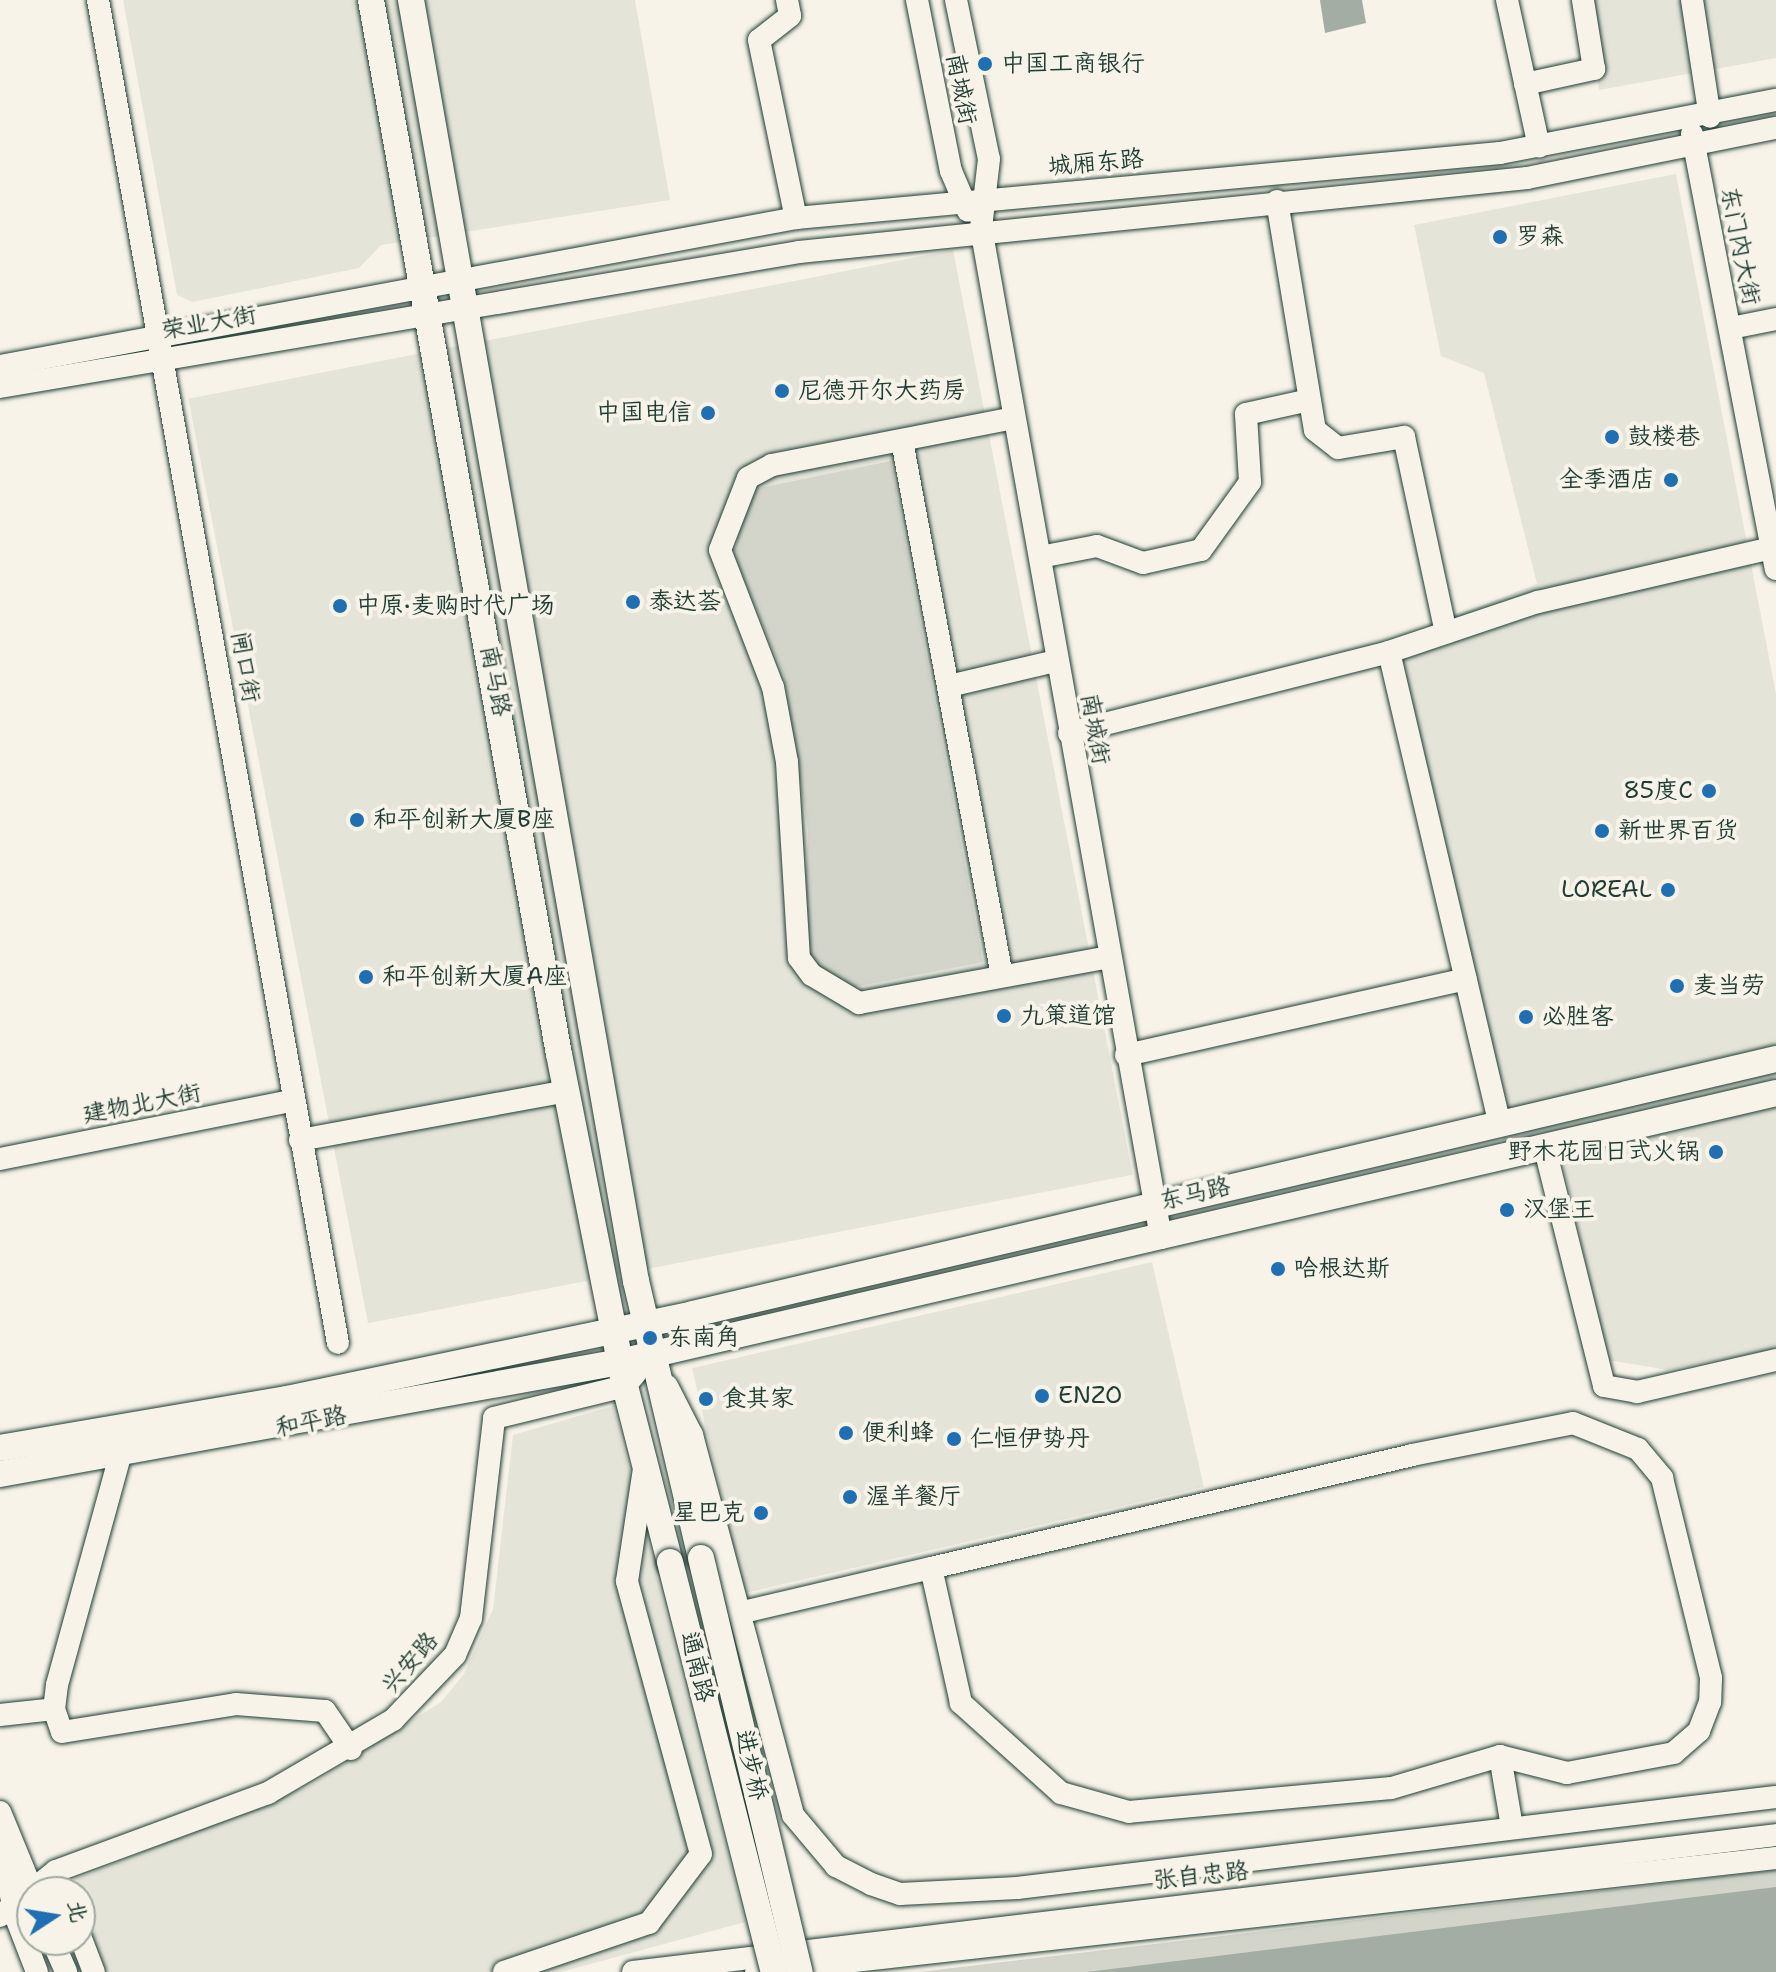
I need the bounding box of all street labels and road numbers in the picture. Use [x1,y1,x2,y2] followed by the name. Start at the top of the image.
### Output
[940,51,982,127] street label: 南城街
[1047,144,1145,182] street label: 城厢东路
[1714,184,1766,308] street label: 东门内大街
[159,300,259,346] street label: 荣业大街
[225,629,265,705] street label: 闸口街
[474,643,516,719] street label: 南马路
[1075,691,1115,767] street label: 南城街
[80,1078,204,1130] street label: 建物北大街
[1157,1172,1233,1216] street label: 东马路
[273,1401,349,1443] street label: 和平路
[376,1626,444,1700] street label: 兴安路
[674,1629,720,1705] street label: 通南路
[729,1727,773,1803] street label: 进步桥
[1152,1857,1250,1895] street label: 张自忠路

